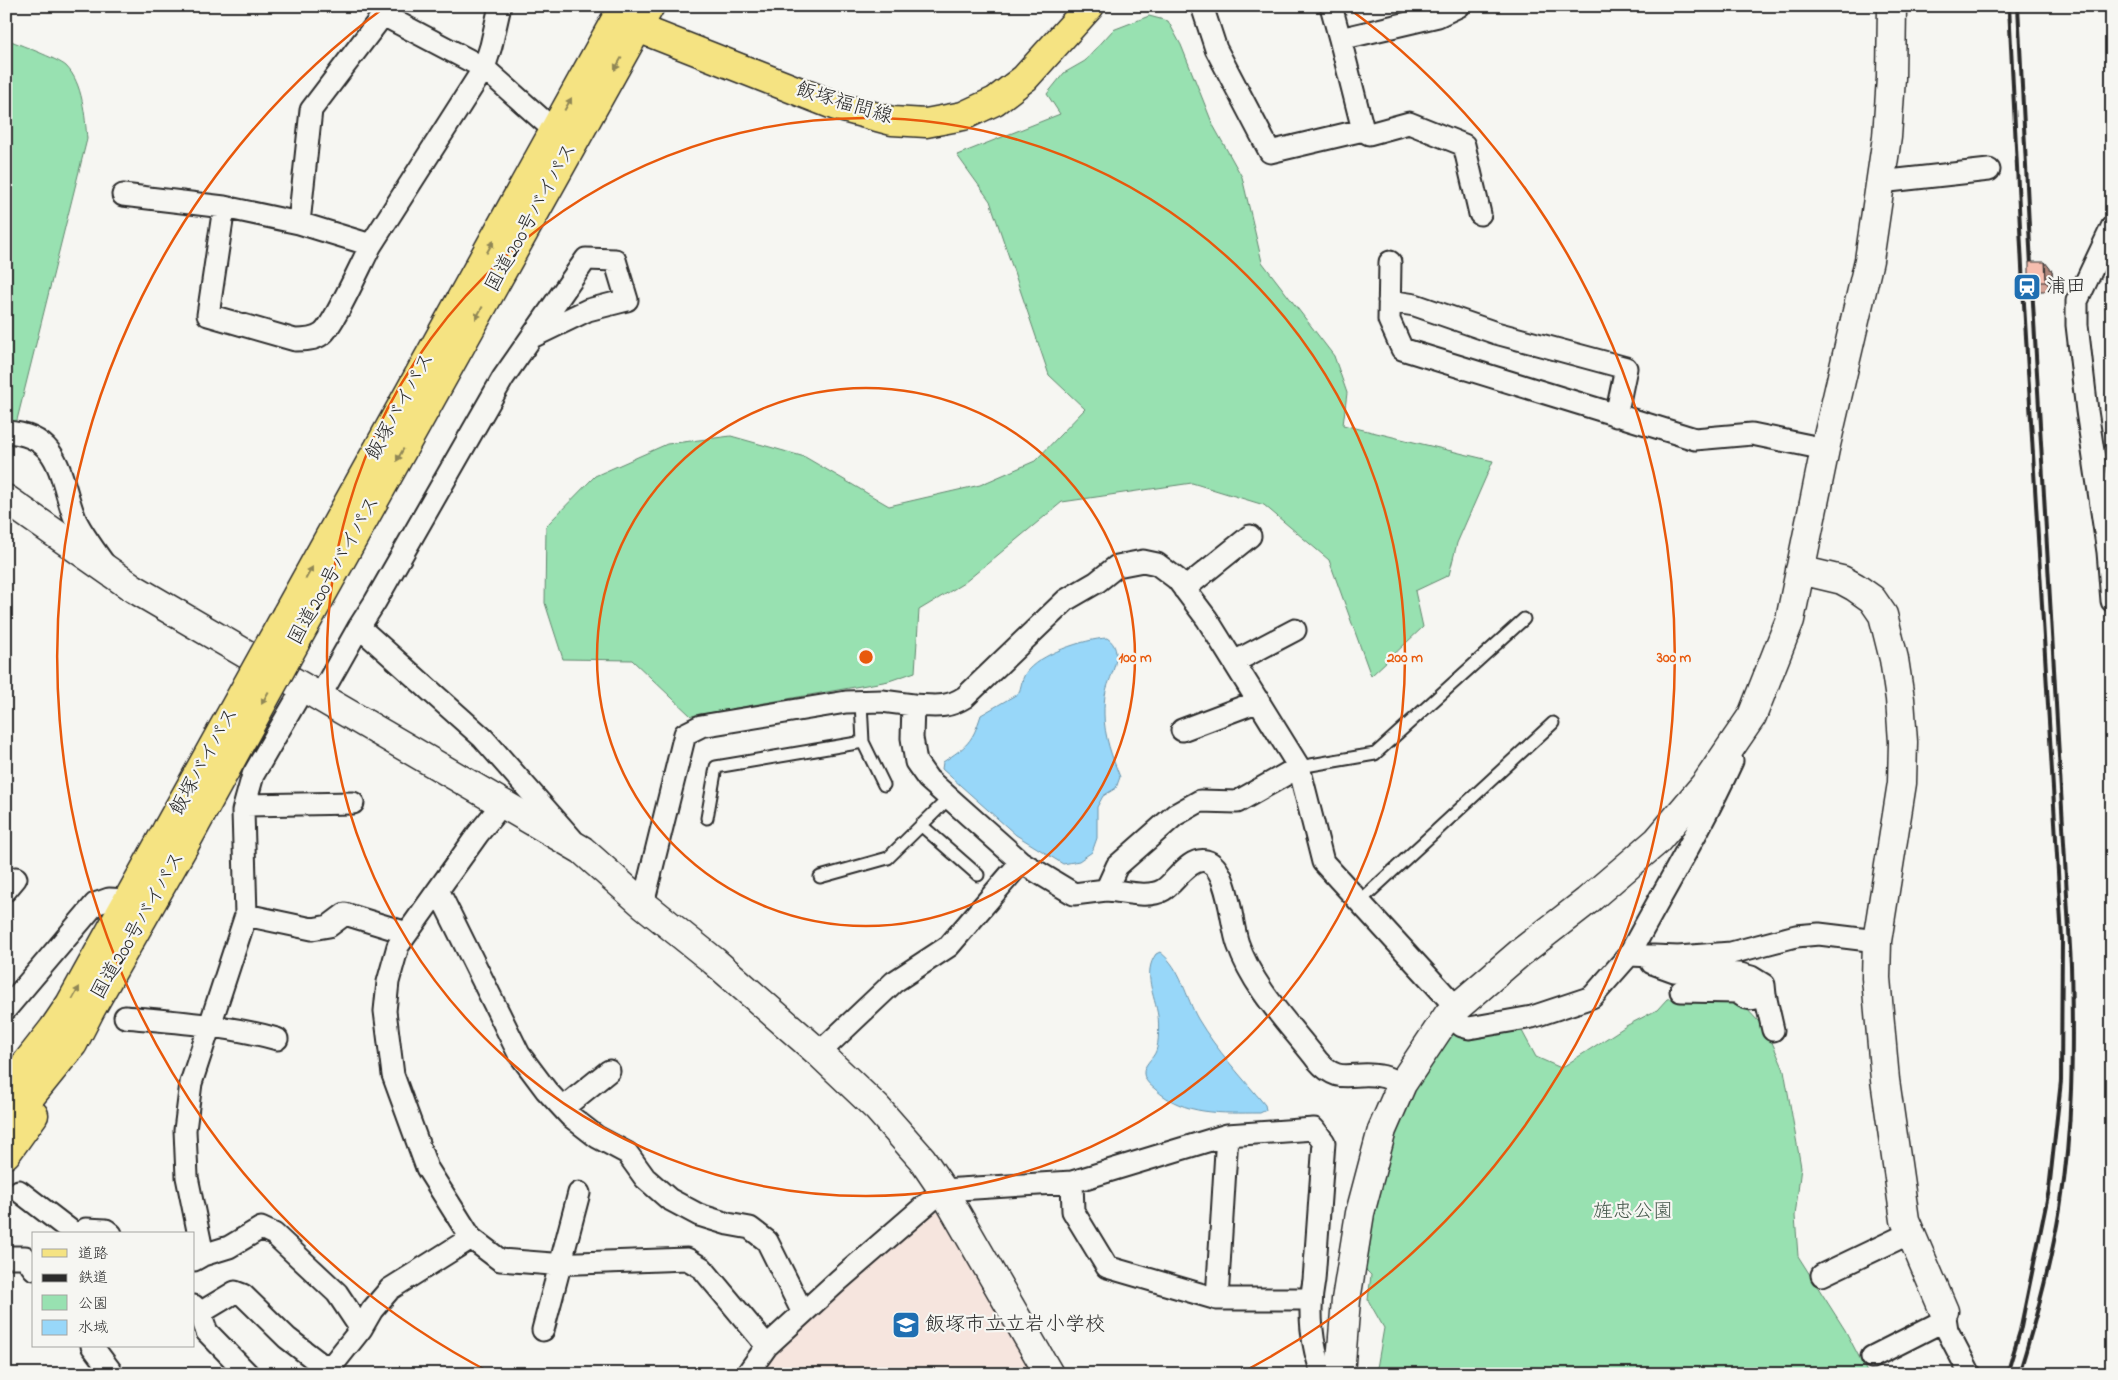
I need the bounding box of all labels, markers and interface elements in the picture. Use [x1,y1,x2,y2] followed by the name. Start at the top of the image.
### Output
[613,57,622,71] one-way arrow
[792,76,896,132] street label: 飯塚福間線
[564,98,573,111] one-way arrow
[479,138,585,298] street label: 国道200号バイパス
[485,240,494,253] one-way arrow
[2012,272,2042,302] station icon: 浦田
[2046,273,2086,302] place label: 浦田
[475,306,483,320] one-way arrow
[359,348,443,466] street label: 飯塚バイパス
[396,448,404,462] one-way arrow
[282,491,388,651] street label: 国道200号バイパス
[305,566,314,579] one-way arrow
[1118,647,1152,669] text: 100 m
[1386,647,1423,669] text: 200 m
[1656,647,1692,669] text: 300 m
[857,648,875,666] centre of rings
[261,691,269,705] one-way arrow
[163,703,247,821] street label: 飯塚バイパス
[85,847,193,1005] street label: 国道200号バイパス
[72,986,80,1000] one-way arrow
[1593,1198,1673,1227] park label: 旌忠公園
[32,1232,195,1348] legend
[78,1243,108,1265] text: 道路
[78,1267,108,1289] text: 鉄道
[78,1293,108,1315] text: 公園
[891,1310,921,1340] school or university icon: 飯塚市立立岩小学校
[925,1311,1105,1340] place label: 飯塚市立立岩小学校
[78,1317,108,1339] text: 水域

